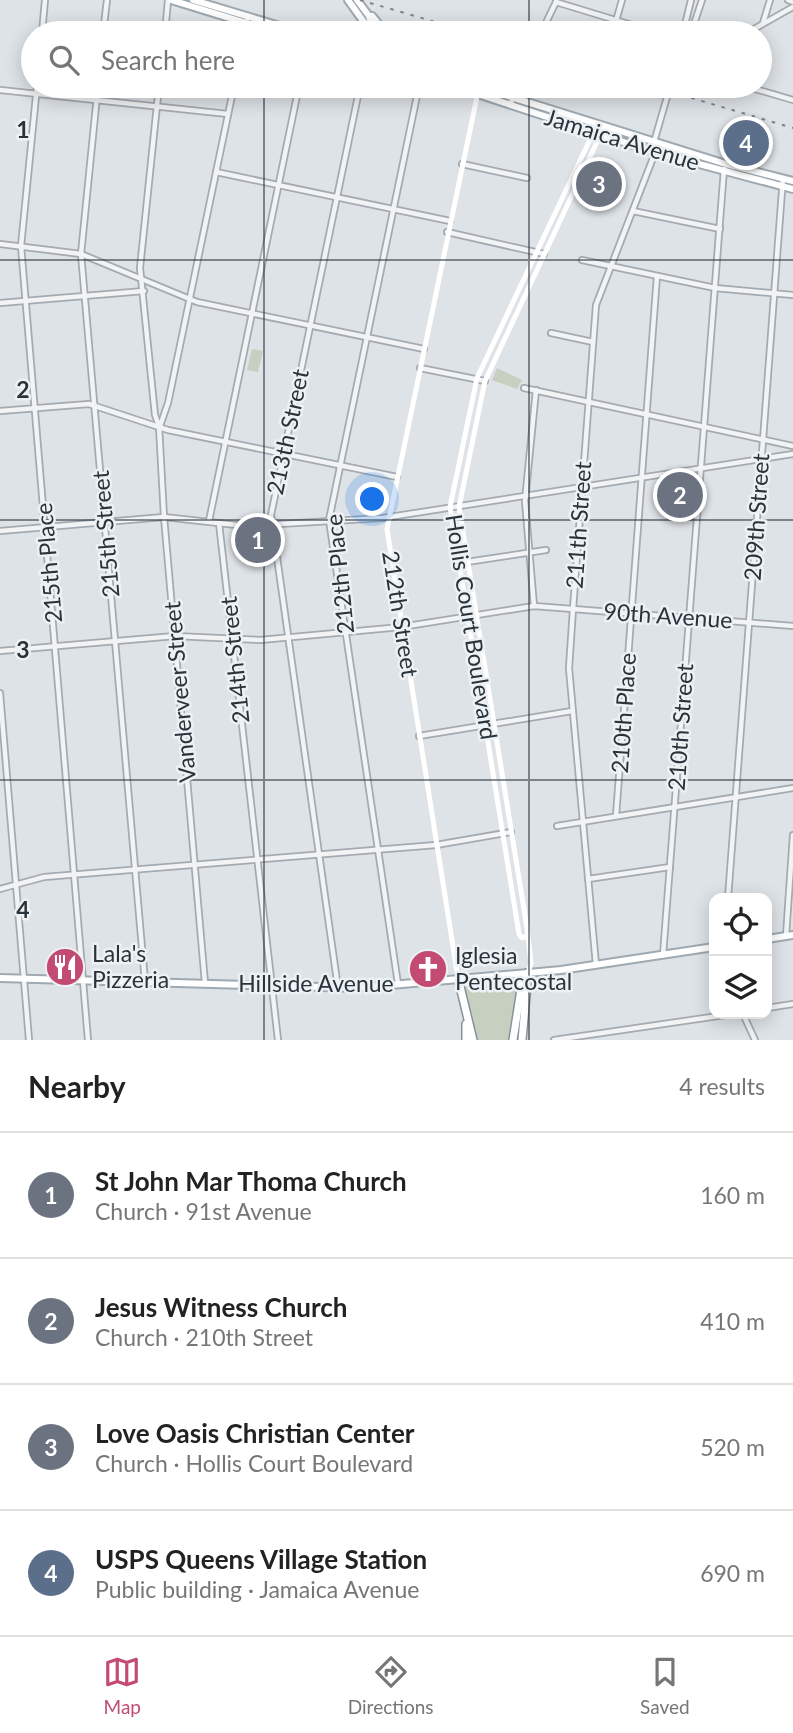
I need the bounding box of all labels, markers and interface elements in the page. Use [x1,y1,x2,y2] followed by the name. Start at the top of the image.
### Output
[21,21,772,98] search box
[45,41,83,79] icon: search
[101,44,235,76] text: Search here
[542,102,703,176] street label: Jamaica Avenue
[16,115,30,143] text: 1
[723,117,769,169] pin: 4
[576,158,622,210] pin: 3
[260,366,314,497] street label: 213th Street
[16,375,30,403] text: 2
[738,452,774,582] street label: 209th Street
[560,460,596,590] street label: 211th Street
[85,469,125,599] street label: 215th Street
[657,469,703,521] pin: 2
[355,482,389,516] your location
[29,502,67,624] street label: 215th Place
[440,512,504,741] street label: Hollis Court Boulevard
[319,513,359,635] street label: 212th Place
[235,514,281,566] pin: 1
[377,549,425,680] street label: 212th Street
[213,594,255,725] street label: 214th Street
[603,597,733,633] street label: 90th Avenue
[157,600,201,784] street label: Vanderveer Street
[16,635,30,663] text: 3
[605,652,641,774] street label: 210th Place
[662,662,698,792] street label: 210th Street
[709,893,772,1019] map controls
[709,893,772,956] button: locate
[16,895,30,923] text: 4
[92,939,169,993] place label: Lala's Pizzeria
[455,941,572,995] place label: Iglesia Pentecostal
[44,946,86,988] restaurant icon: Lala's Pizzeria
[407,948,449,990] church icon: Iglesia Pentecostal
[709,956,772,1019] button: layers
[238,969,394,997] street label: Hillside Avenue
[28,1068,126,1104] text: Nearby
[679,1072,765,1100] text: 4 results
[95,1165,407,1197] text: St John Mar Thoma Church
[44,1181,58,1209] text: 1
[700,1181,765,1209] text: 160 m
[95,1197,312,1225] text: Church · 91st Avenue
[95,1291,348,1323] text: Jesus Witness Church
[44,1307,58,1335] text: 2
[700,1307,765,1335] text: 410 m
[95,1323,313,1351] text: Church · 210th Street
[95,1417,414,1449] text: Love Oasis Christian Center
[44,1433,58,1461] text: 3
[700,1433,765,1461] text: 520 m
[95,1449,413,1477] text: Church · Hollis Court Boulevard
[95,1543,427,1575] text: USPS Queens Village Station
[44,1559,58,1587] text: 4
[700,1559,765,1587] text: 690 m
[95,1575,419,1603] text: Public building · Jamaica Avenue
[103,1653,141,1718] tab: Map
[348,1653,434,1718] tab: Directions
[640,1653,690,1718] tab: Saved

